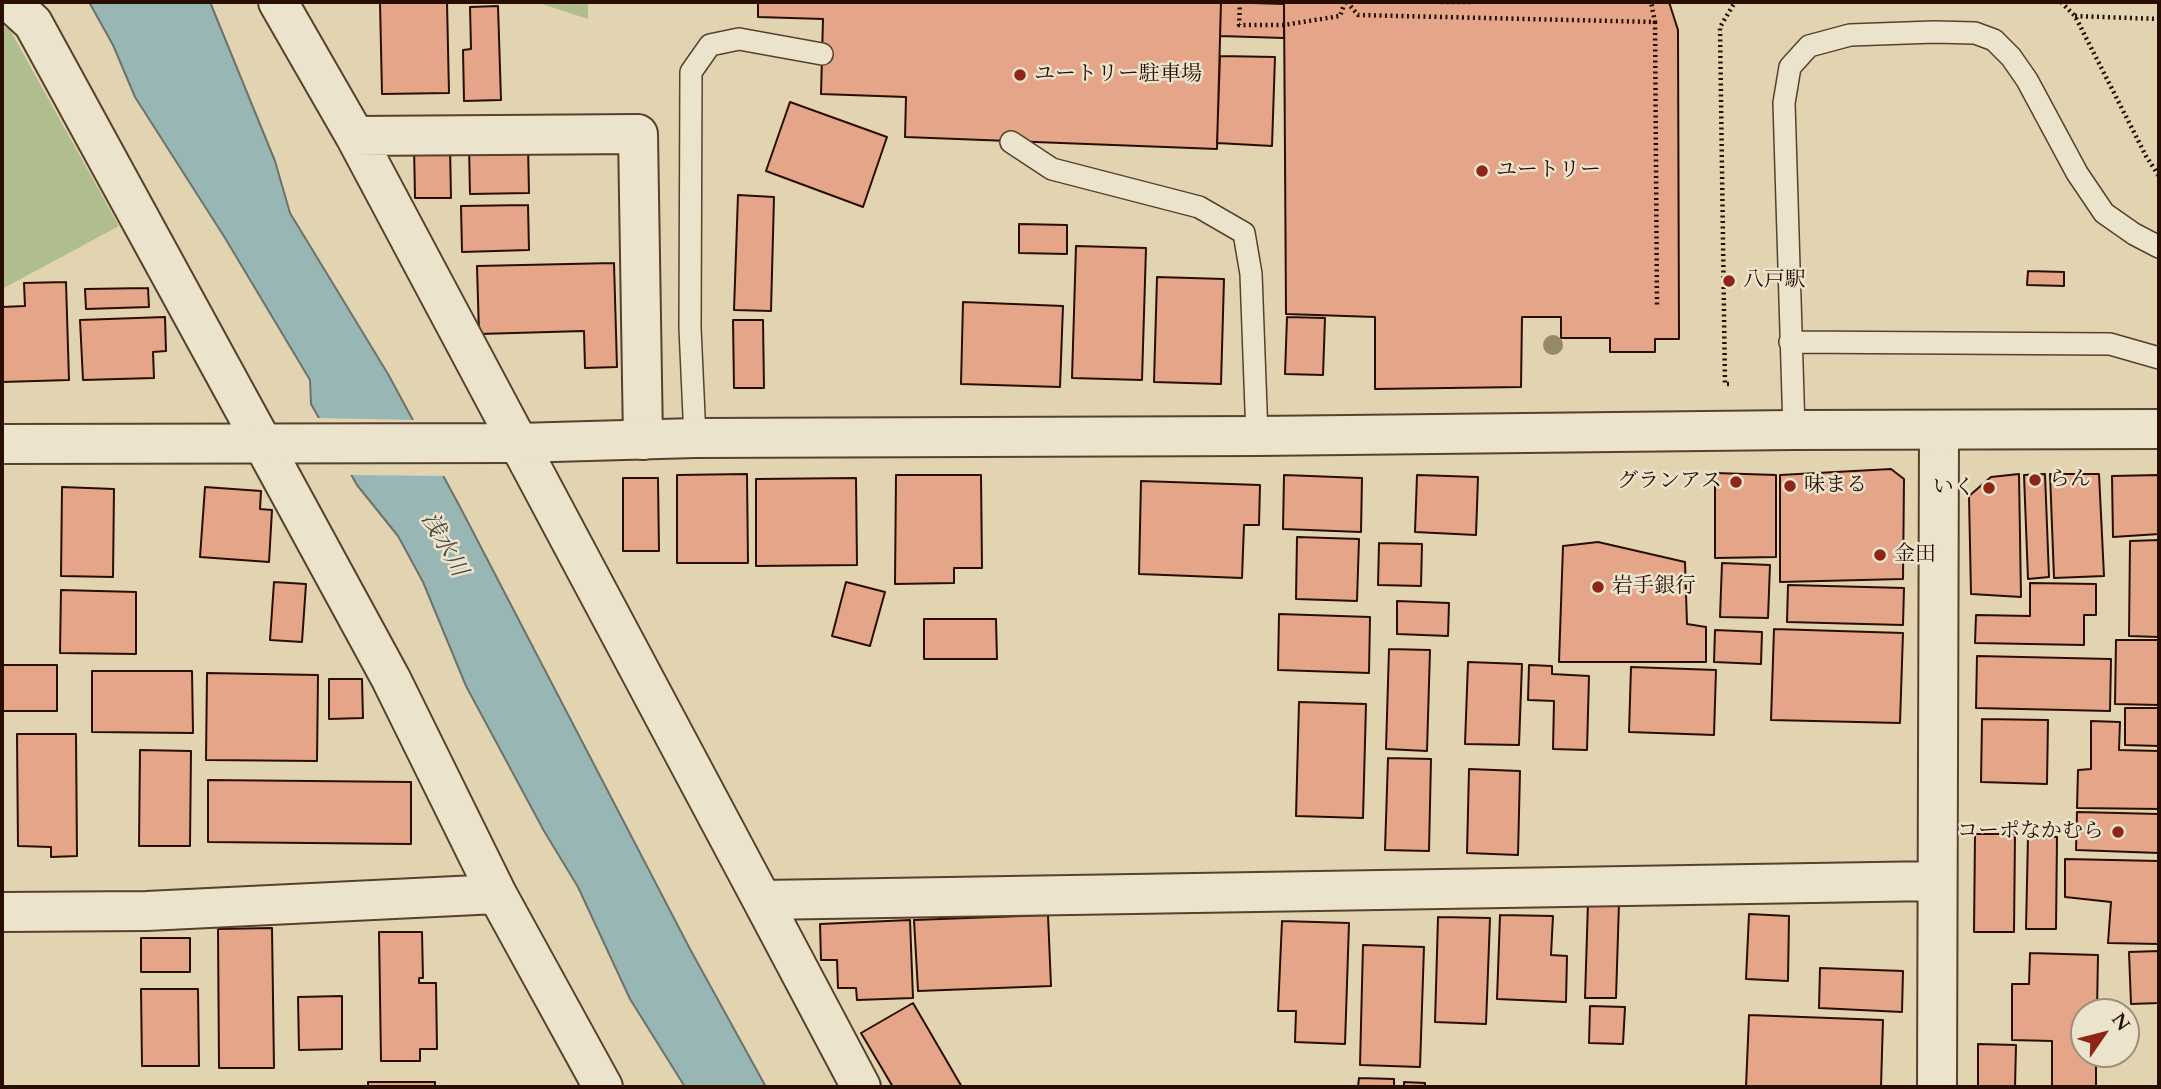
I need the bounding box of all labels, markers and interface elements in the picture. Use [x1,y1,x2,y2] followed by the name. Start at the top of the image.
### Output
[1034,62,1202,88] place label: ユートリー駐車場
[1012,67,1028,83] marker: ユートリー駐車場
[1496,158,1601,184] place label: ユートリー
[1474,163,1490,179] marker: ユートリー
[1743,268,1806,294] place label: 八戸駅
[1721,273,1737,289] marker: 八戸駅
[2049,467,2091,493] place label: らん
[1617,469,1722,495] place label: グランアス
[2027,472,2043,488] marker: らん
[1804,473,1867,499] place label: 味まる
[1728,474,1744,490] marker: グランアス
[1933,475,1975,501] place label: いく
[1782,478,1798,494] marker: 味まる
[1981,480,1997,496] marker: いく
[414,508,472,582] water label: 浅水川
[1894,542,1936,568] place label: 金田
[1872,547,1888,563] marker: 金田
[1612,574,1696,600] place label: 岩手銀行
[1590,579,1606,595] marker: 岩手銀行
[1957,819,2104,845] place label: コーポなかむら
[2110,824,2126,840] marker: コーポなかむら
[2070,998,2140,1068] north arrow
[2105,1008,2136,1036] text: N

